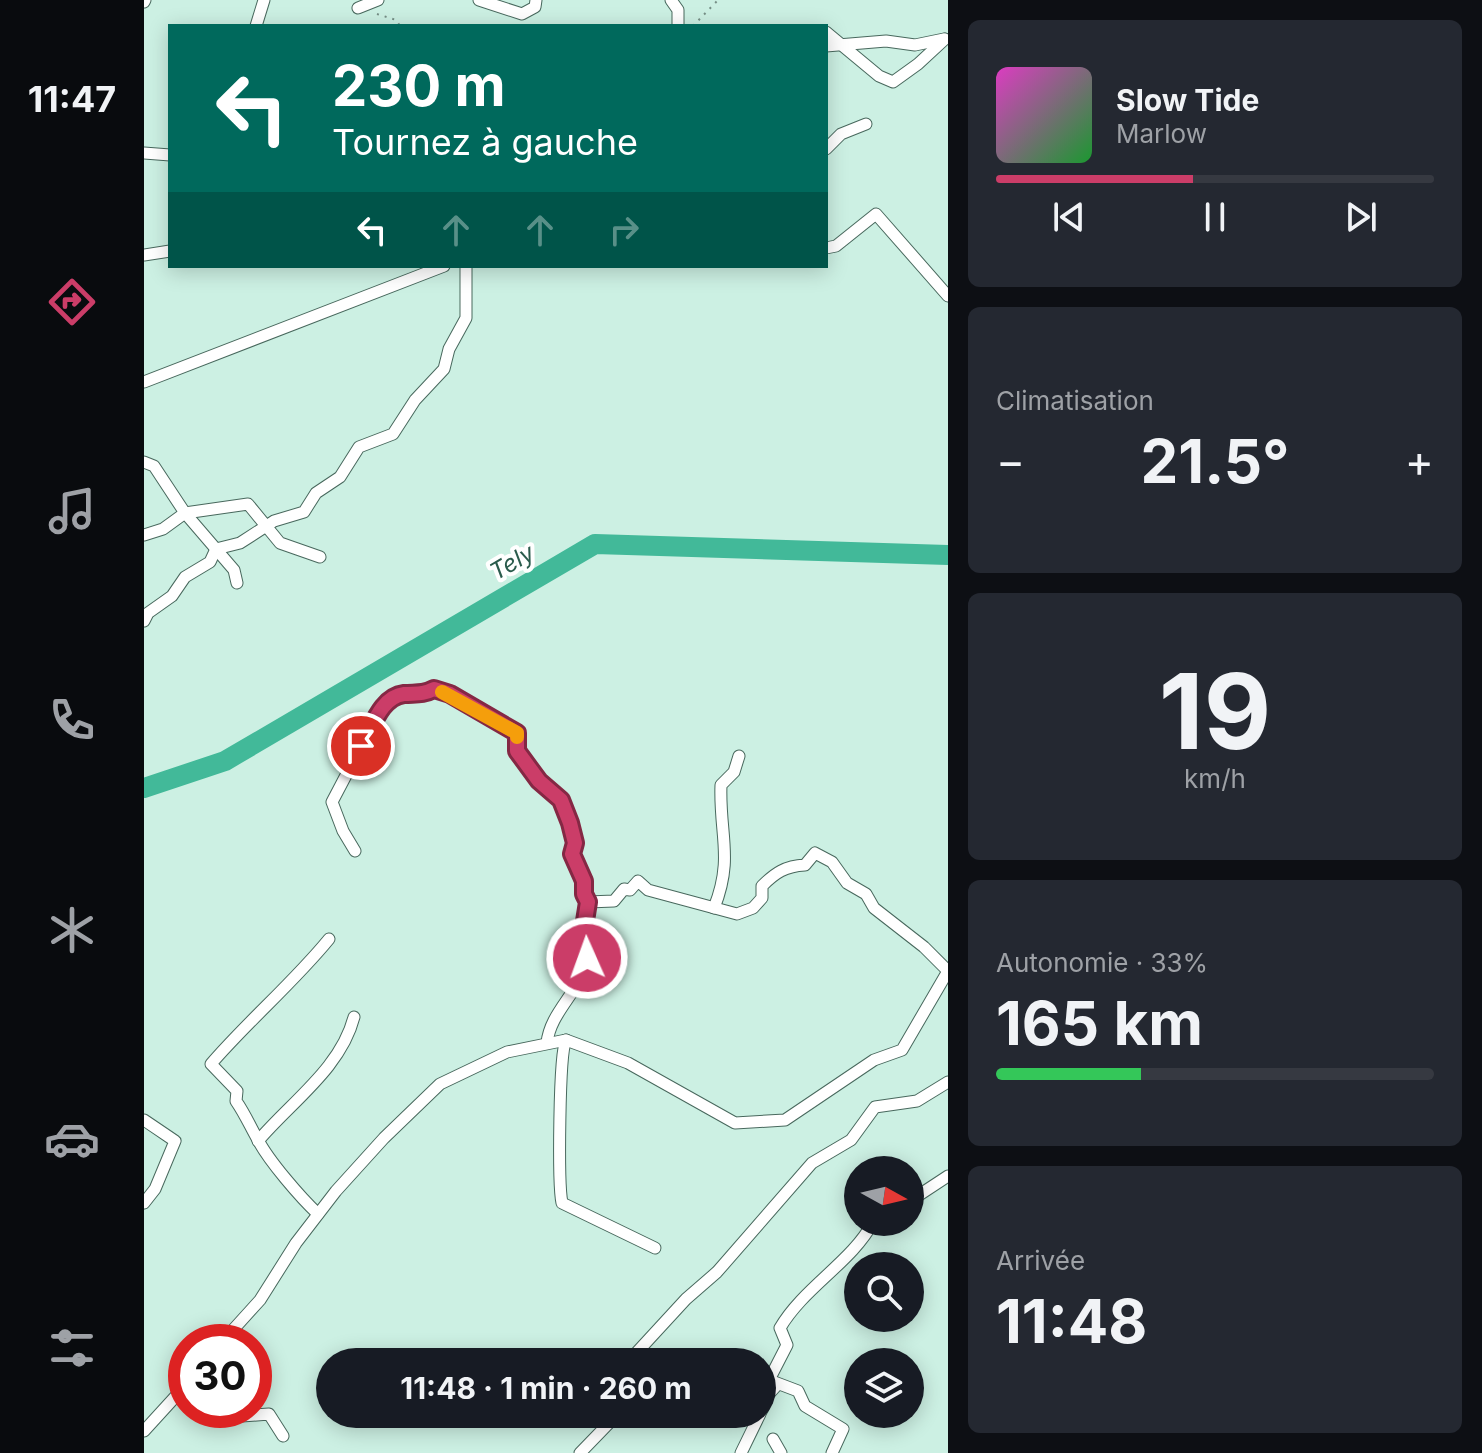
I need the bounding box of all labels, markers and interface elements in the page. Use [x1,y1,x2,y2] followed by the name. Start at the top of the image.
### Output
[332,52,506,120] text: 230 m
[200,56,304,160] icon: left
[28,77,116,121] text: 11:47
[1116,82,1259,118] text: Slow Tide
[1116,118,1207,149] text: Marlow
[332,120,638,164] text: Tournez à gauche
[1047,195,1091,239] icon: previous
[1193,195,1237,239] icon: pause
[1339,195,1383,239] icon: next
[350,208,394,252] icon: left
[434,208,478,252] icon: ahead
[518,208,562,252] icon: ahead
[602,208,646,252] icon: right
[44,274,100,330] icon: directions
[996,385,1154,416] text: Climatisation
[1141,425,1289,497] text: 21.5°
[996,434,1025,488] text: −
[1405,434,1434,488] text: +
[44,483,100,539] icon: music
[484,537,540,586] water label: Tely
[1159,648,1271,774] text: 19
[44,692,100,748] icon: phone
[327,712,395,780] pin
[339,724,383,768] icon: arrive
[1184,763,1246,794] text: km/h
[44,902,100,958] icon: climate
[545,916,629,1000] position arrow
[996,947,1208,978] text: Autonomie · 33%
[996,987,1203,1059] text: 165 km
[44,1111,100,1167] icon: car
[844,1156,924,1236] north arrow
[844,1156,924,1428] map controls
[996,1245,1085,1276] text: Arrivée
[844,1252,924,1332] button: search
[996,1285,1147,1357] text: 11:48
[44,1320,100,1376] icon: filters
[168,1324,272,1428] speed limit sign: 30
[844,1348,924,1428] button: layers
[400,1370,692,1406] text: 11:48 · 1 min · 260 m

